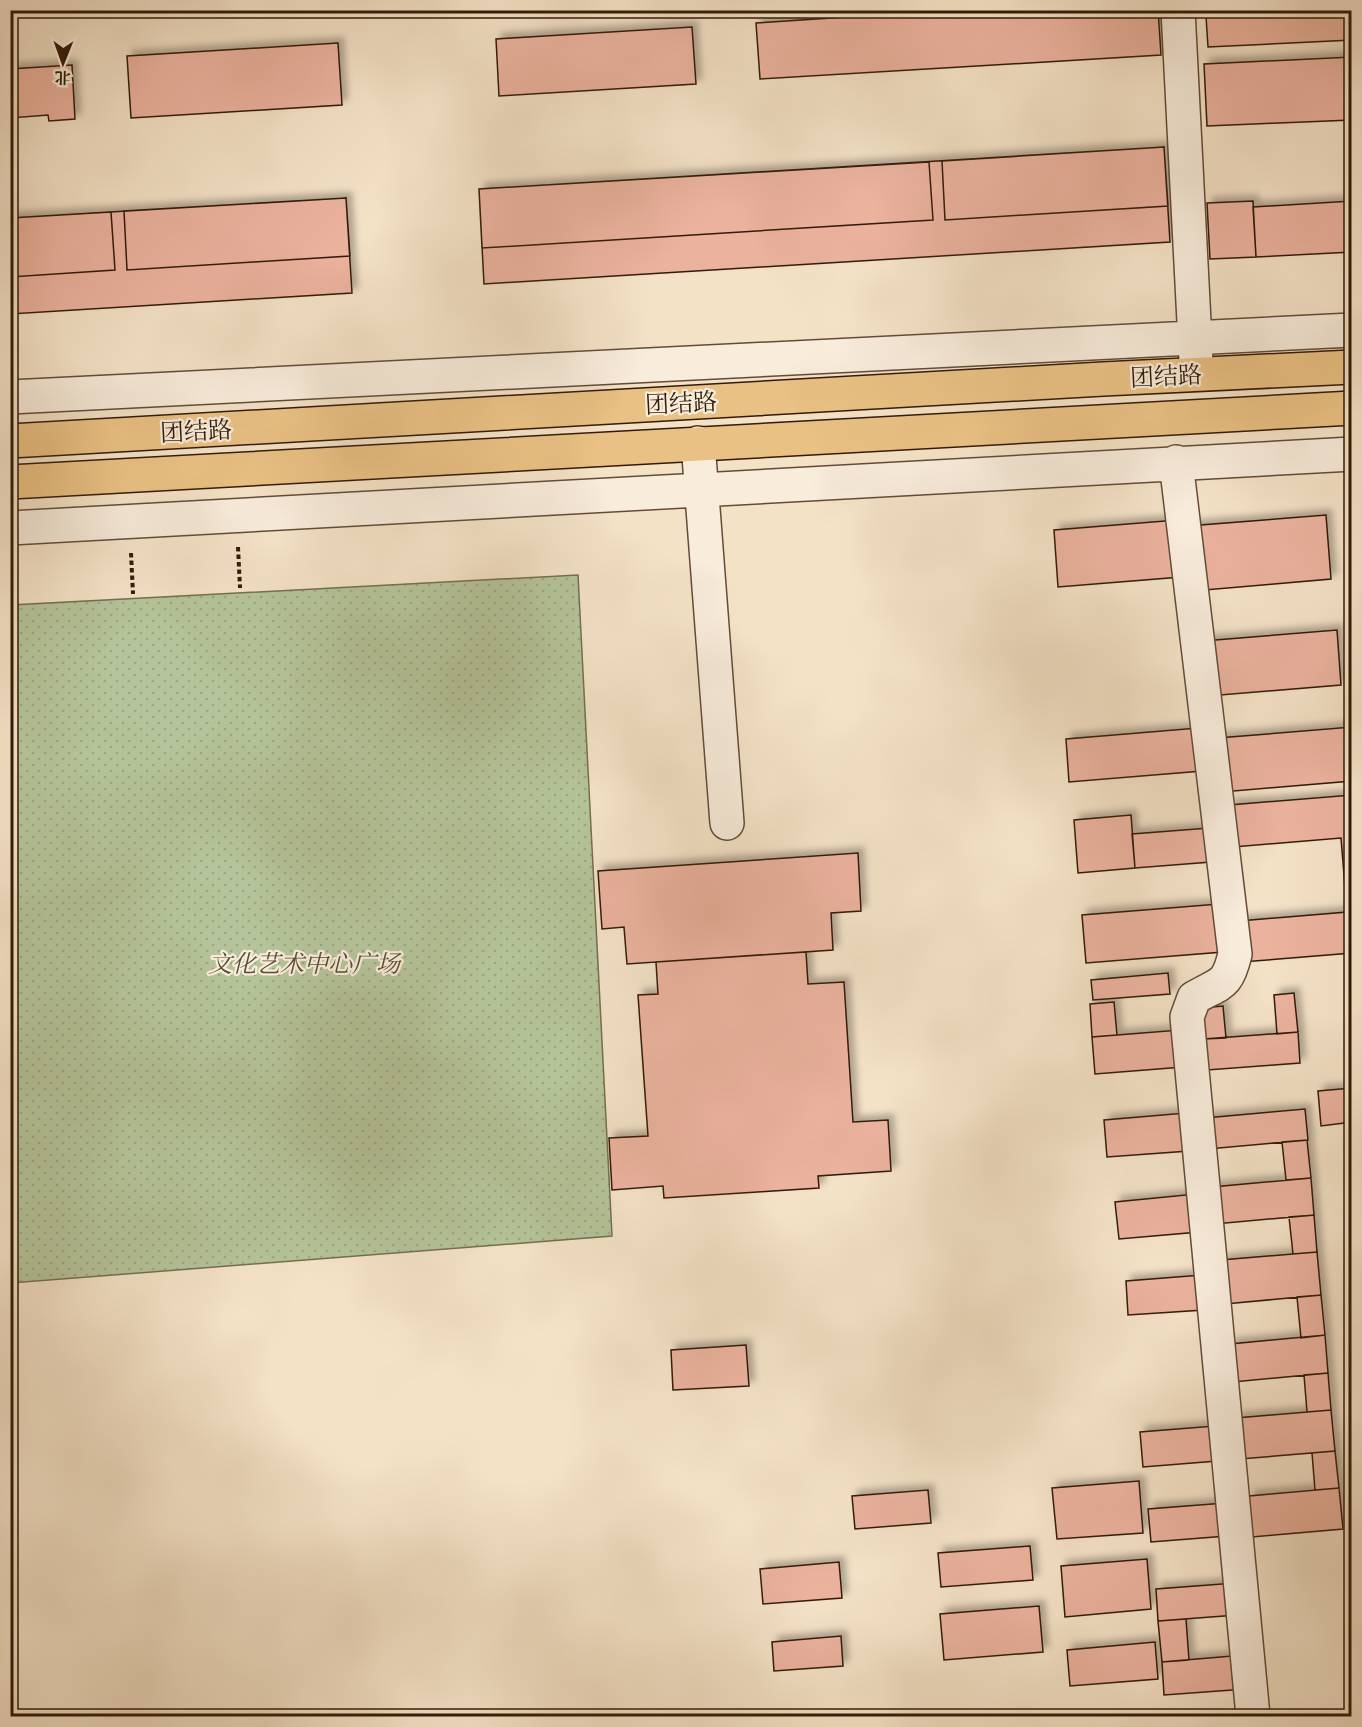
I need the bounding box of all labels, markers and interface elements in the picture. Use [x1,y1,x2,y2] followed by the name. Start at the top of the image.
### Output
[33,33,93,93] north arrow
[55,66,71,90] text: 北
[1129,357,1203,395] street label: 团结路
[644,384,718,422] street label: 团结路
[159,412,233,450] street label: 团结路
[208,946,402,981] park label: 文化艺术中心广场

